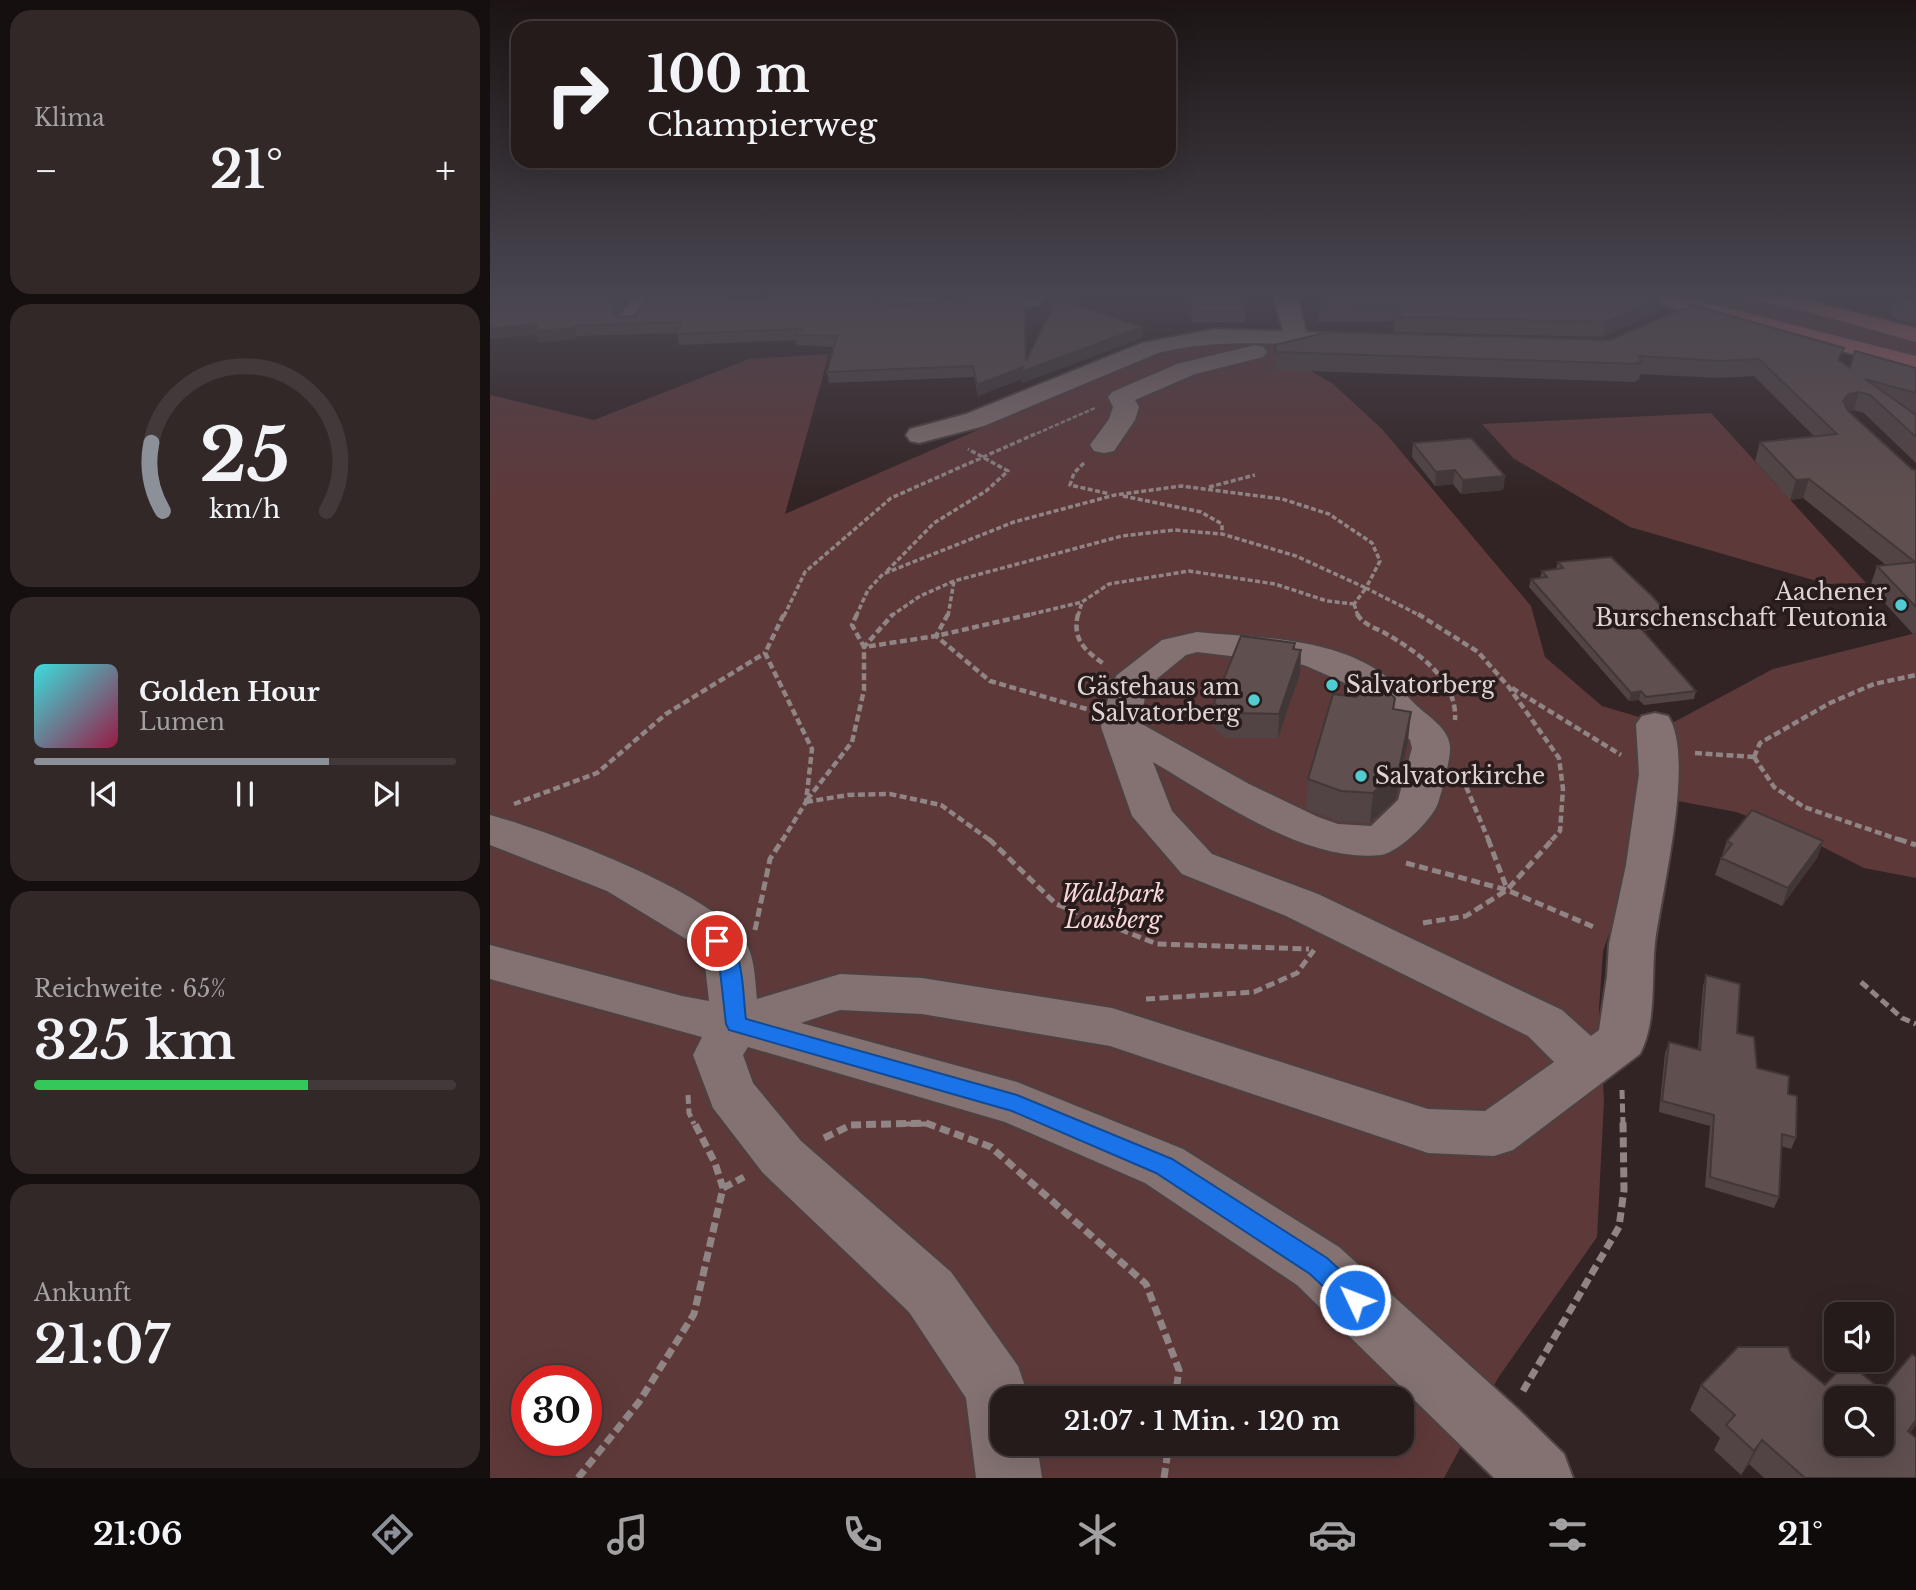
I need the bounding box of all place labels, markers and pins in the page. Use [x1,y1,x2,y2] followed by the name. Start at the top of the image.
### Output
[1595,578,1887,632] place label: Aachener Burschenschaft Teutonia
[1893,597,1909,613] marker: Aachener Burschenschaft Teutonia
[1346,671,1495,699] place label: Salvatorberg
[1076,673,1240,727] place label: Gästehaus am Salvatorberg
[1324,677,1340,693] marker: Salvatorberg
[1246,692,1262,708] marker: Gästehaus am Salvatorberg
[1375,762,1545,790] place label: Salvatorkirche
[1353,768,1369,784] marker: Salvatorkirche
[687,911,747,971] pin

